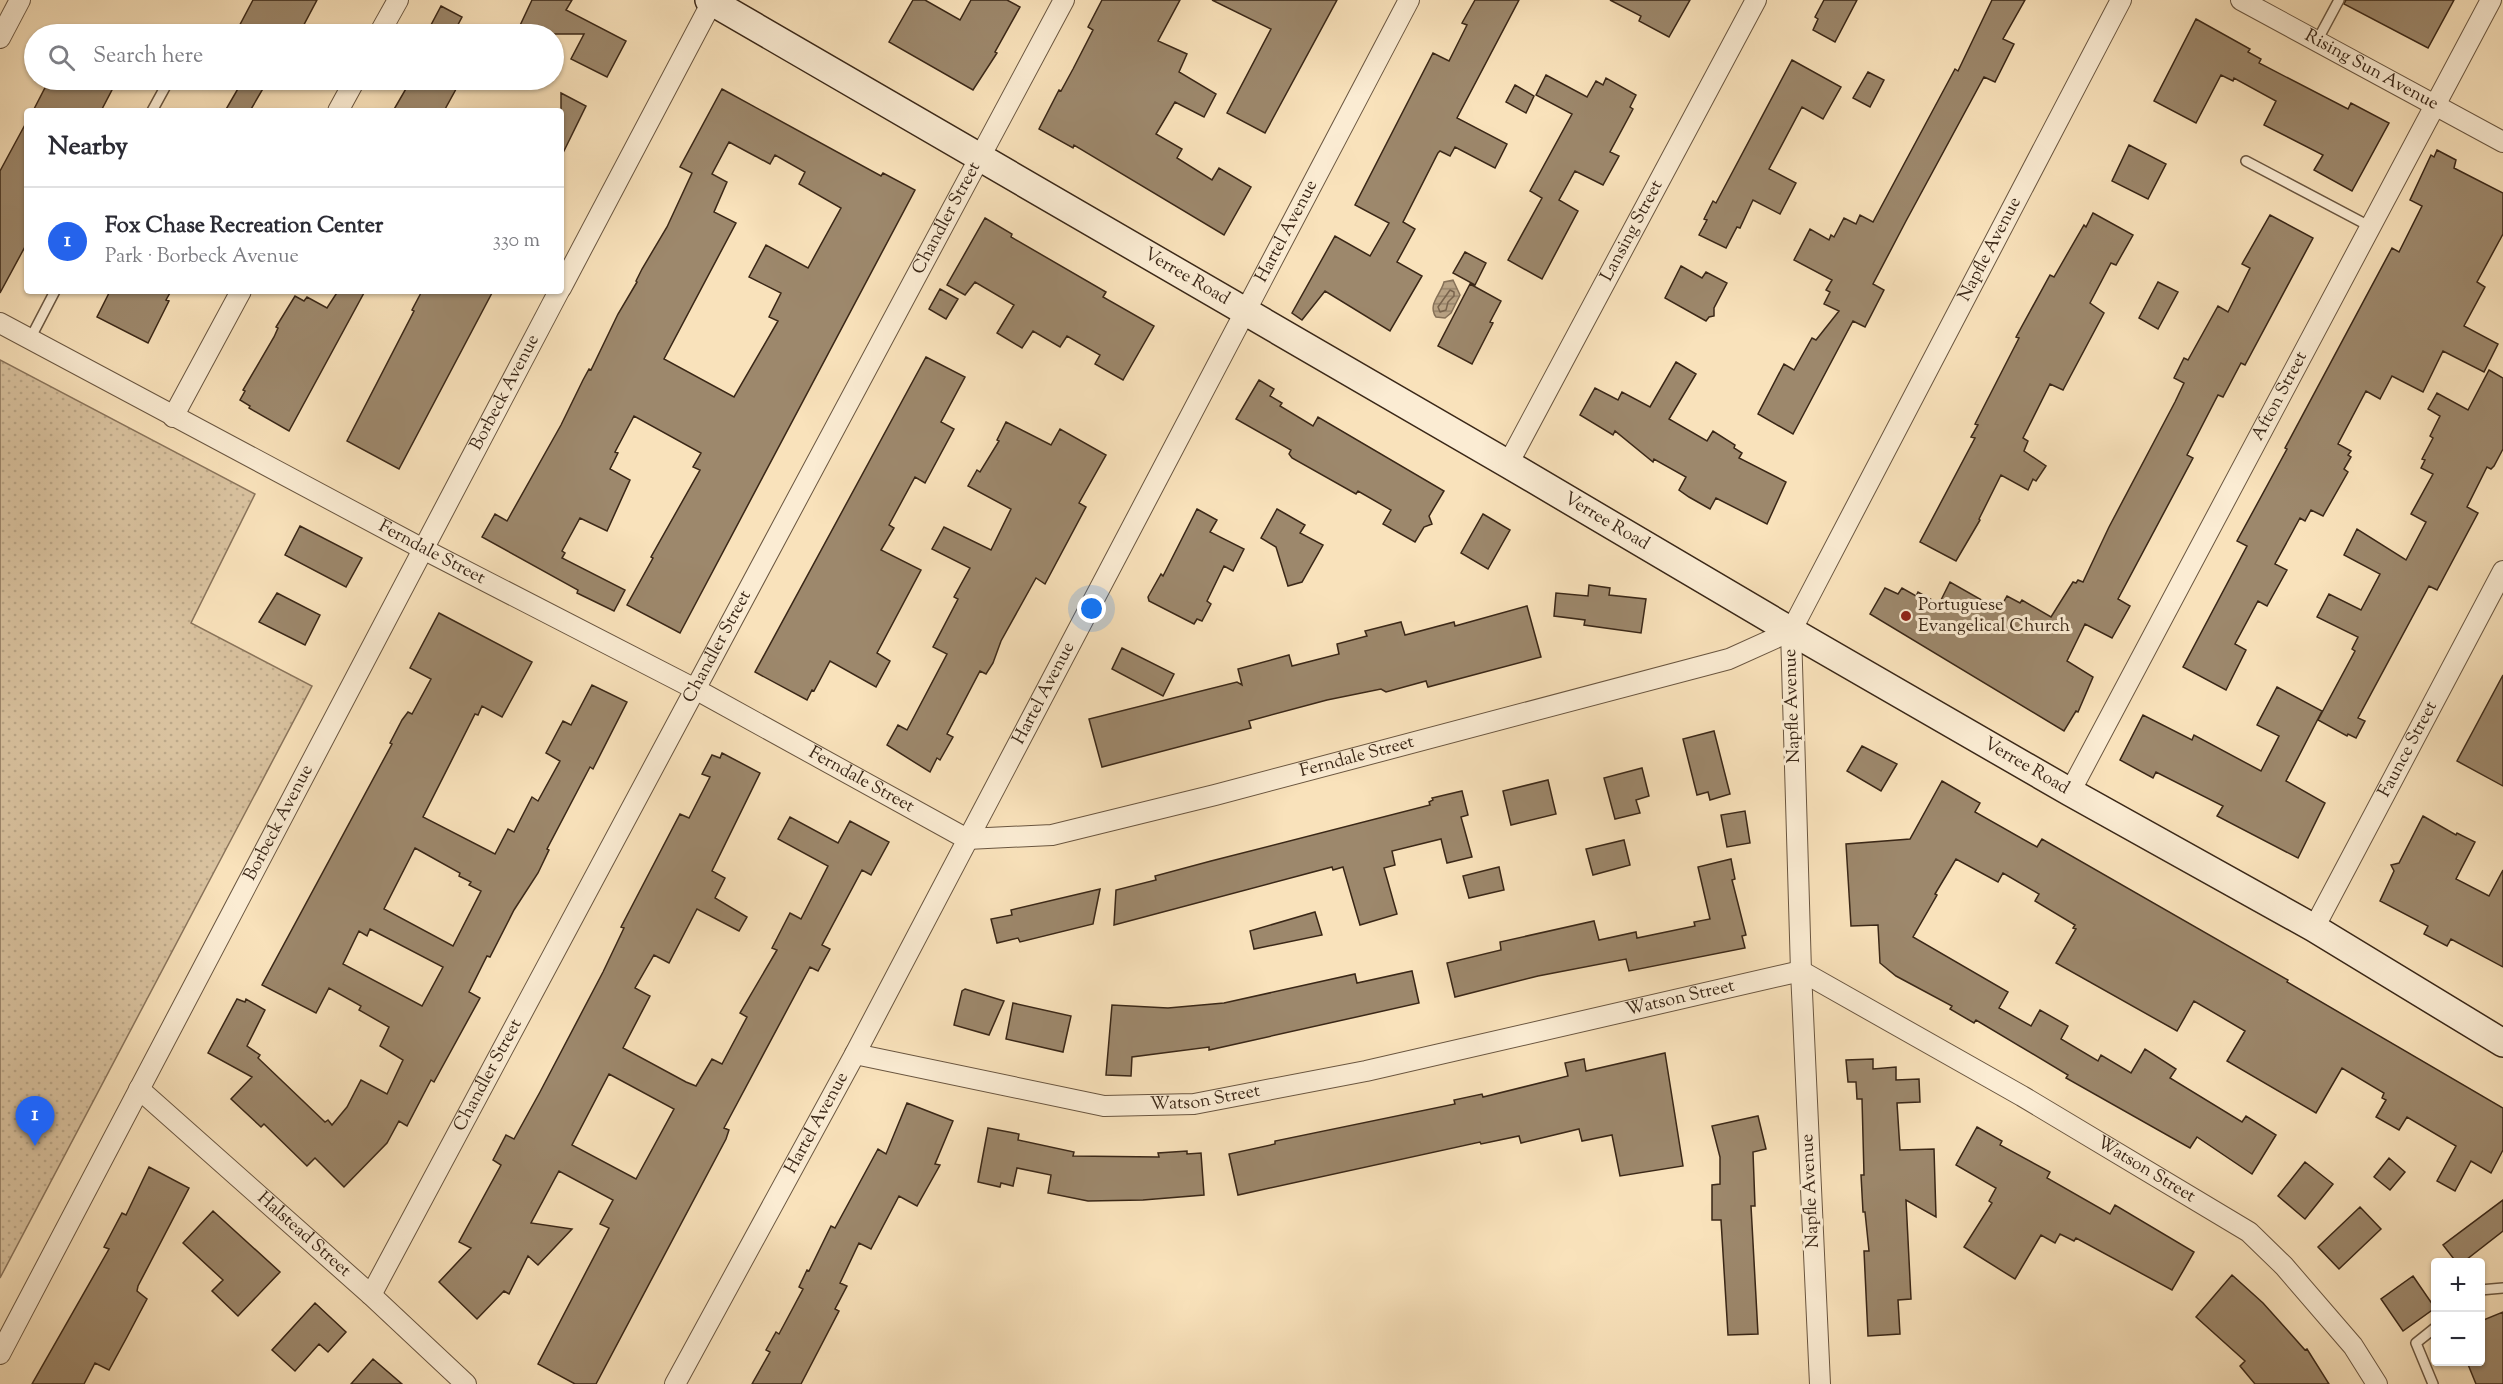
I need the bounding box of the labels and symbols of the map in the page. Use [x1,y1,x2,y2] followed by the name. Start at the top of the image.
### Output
[2299,24,2443,117] street label: Rising Sun Avenue
[906,157,988,279] street label: Chandler Street
[1250,176,1325,287] street label: Hartel Avenue
[1595,176,1670,287] street label: Lansing Street
[1952,193,2029,306] street label: Napfle Avenue
[1138,242,1234,312] street label: Verree Road
[464,330,547,455] street label: Borbeck Avenue
[2246,347,2315,446] street label: Afton Street
[1558,486,1654,557] street label: Verree Road
[373,514,490,592] street label: Ferndale Street
[677,586,759,708] street label: Chandler Street
[1918,593,2070,640] place label: Portuguese Evangelical Church
[1077,594,1106,623] your location
[1899,609,1913,623] marker: Portuguese Evangelical Church
[1007,638,1082,750] street label: Hartel Avenue
[1778,648,1808,764] street label: Napfle Avenue
[2372,697,2445,802] street label: Faunce Street
[1297,730,1417,785] street label: Ferndale Street
[1978,731,2074,802] street label: Verree Road
[803,741,919,820] street label: Ferndale Street
[238,760,321,886] street label: Borbeck Avenue
[1623,974,1737,1024] street label: Watson Street
[448,1014,529,1136] street label: Chandler Street
[779,1068,856,1179] street label: Hartel Avenue
[1150,1079,1262,1118] street label: Watson Street
[15,1096,54,1146] pin: 1
[2091,1130,2200,1210] street label: Watson Street
[1795,1133,1827,1249] street label: Napfle Avenue
[251,1186,356,1284] street label: Halstead Street

